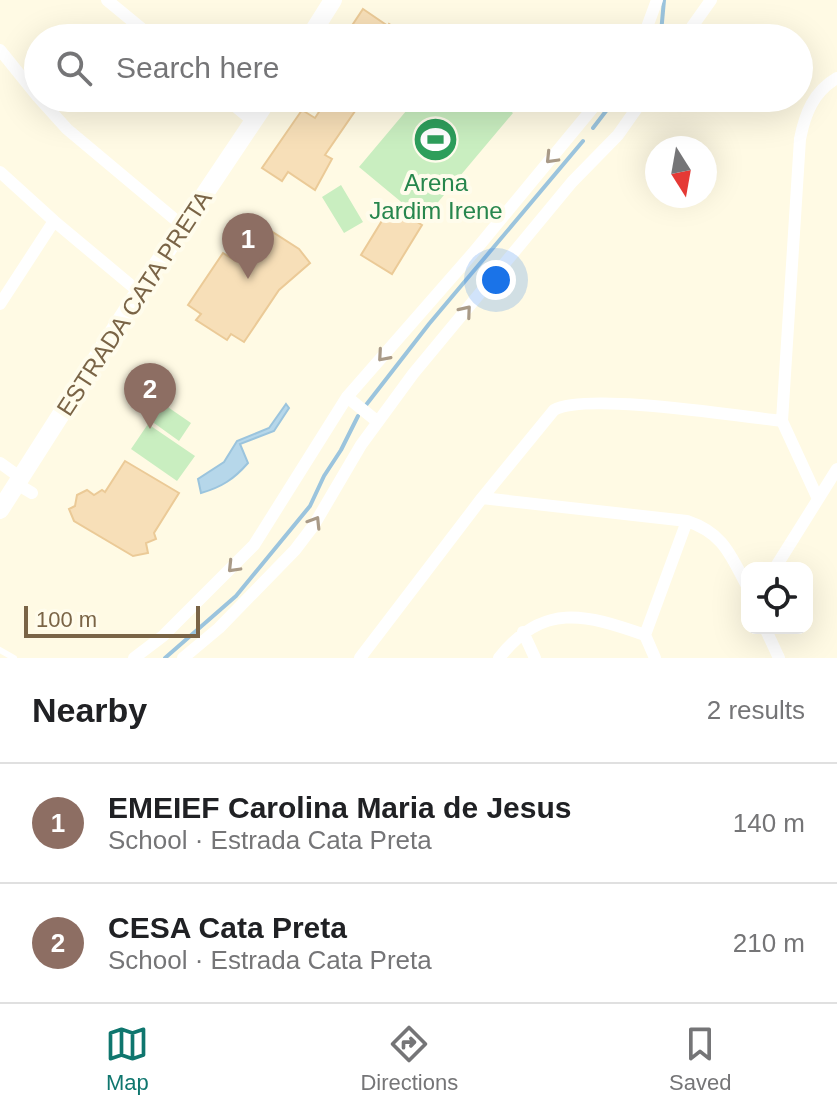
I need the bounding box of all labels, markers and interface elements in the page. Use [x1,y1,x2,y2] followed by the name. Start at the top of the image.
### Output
[24,24,813,112] search box
[52,46,96,90] icon: search
[116,51,279,84] text: Search here
[412,116,460,164] sports icon: Arena Jardim Irene
[645,136,717,208] north arrow
[545,149,560,163] one-way arrow
[369,169,503,224] place label: Arena Jardim Irene
[51,185,217,421] street label: ESTRADA CATA PRETA
[222,213,274,279] pin: 1
[476,260,516,300] your location
[456,306,471,320] one-way arrow
[378,347,393,362] one-way arrow
[124,363,176,429] pin: 2
[305,516,320,531] one-way arrow
[227,558,242,572] one-way arrow
[741,562,813,634] map controls
[741,562,813,634] button: locate
[24,602,200,638] scale bar
[36,607,97,632] text: 100 m
[32,691,147,729] text: Nearby
[707,695,805,725] text: 2 results
[108,791,572,824] text: EMEIEF Carolina Maria de Jesus
[51,808,65,838] text: 1
[733,808,805,838] text: 140 m
[108,825,432,855] text: School · Estrada Cata Preta
[108,911,347,944] text: CESA Cata Preta
[51,928,65,958] text: 2
[733,928,805,958] text: 210 m
[108,945,432,975] text: School · Estrada Cata Preta
[105,1022,149,1096] tab: Map
[360,1022,458,1096] tab: Directions
[669,1022,732,1096] tab: Saved

